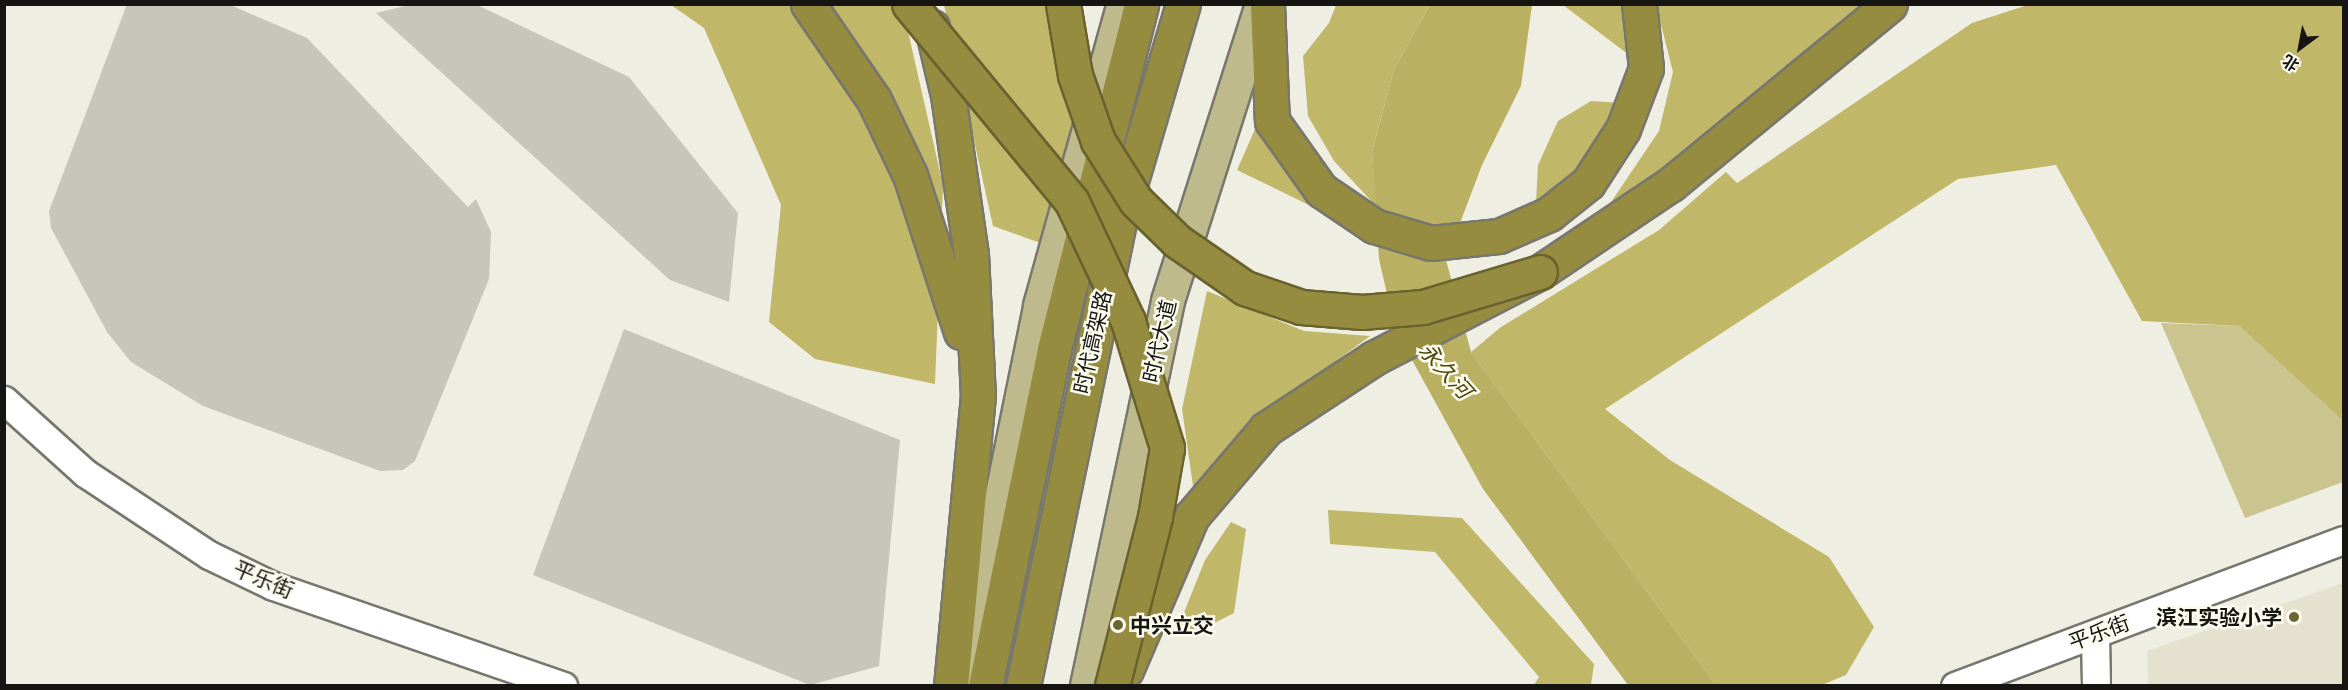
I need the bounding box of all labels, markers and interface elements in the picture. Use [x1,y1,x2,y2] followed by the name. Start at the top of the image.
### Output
[2270,18,2330,78] north arrow
[2278,51,2302,76] text: 北
[1068,288,1116,396] street label: 时代高架路
[1137,297,1181,385] street label: 时代大道
[1414,337,1478,403] water label: 永久河
[230,555,298,603] street label: 平乐街
[2156,604,2282,630] place label: 滨江实验小学
[2065,609,2133,655] street label: 平乐街
[2287,610,2301,624] marker: 滨江实验小学
[1130,612,1214,638] place label: 中兴立交
[1111,618,1125,632] marker: 中兴立交

